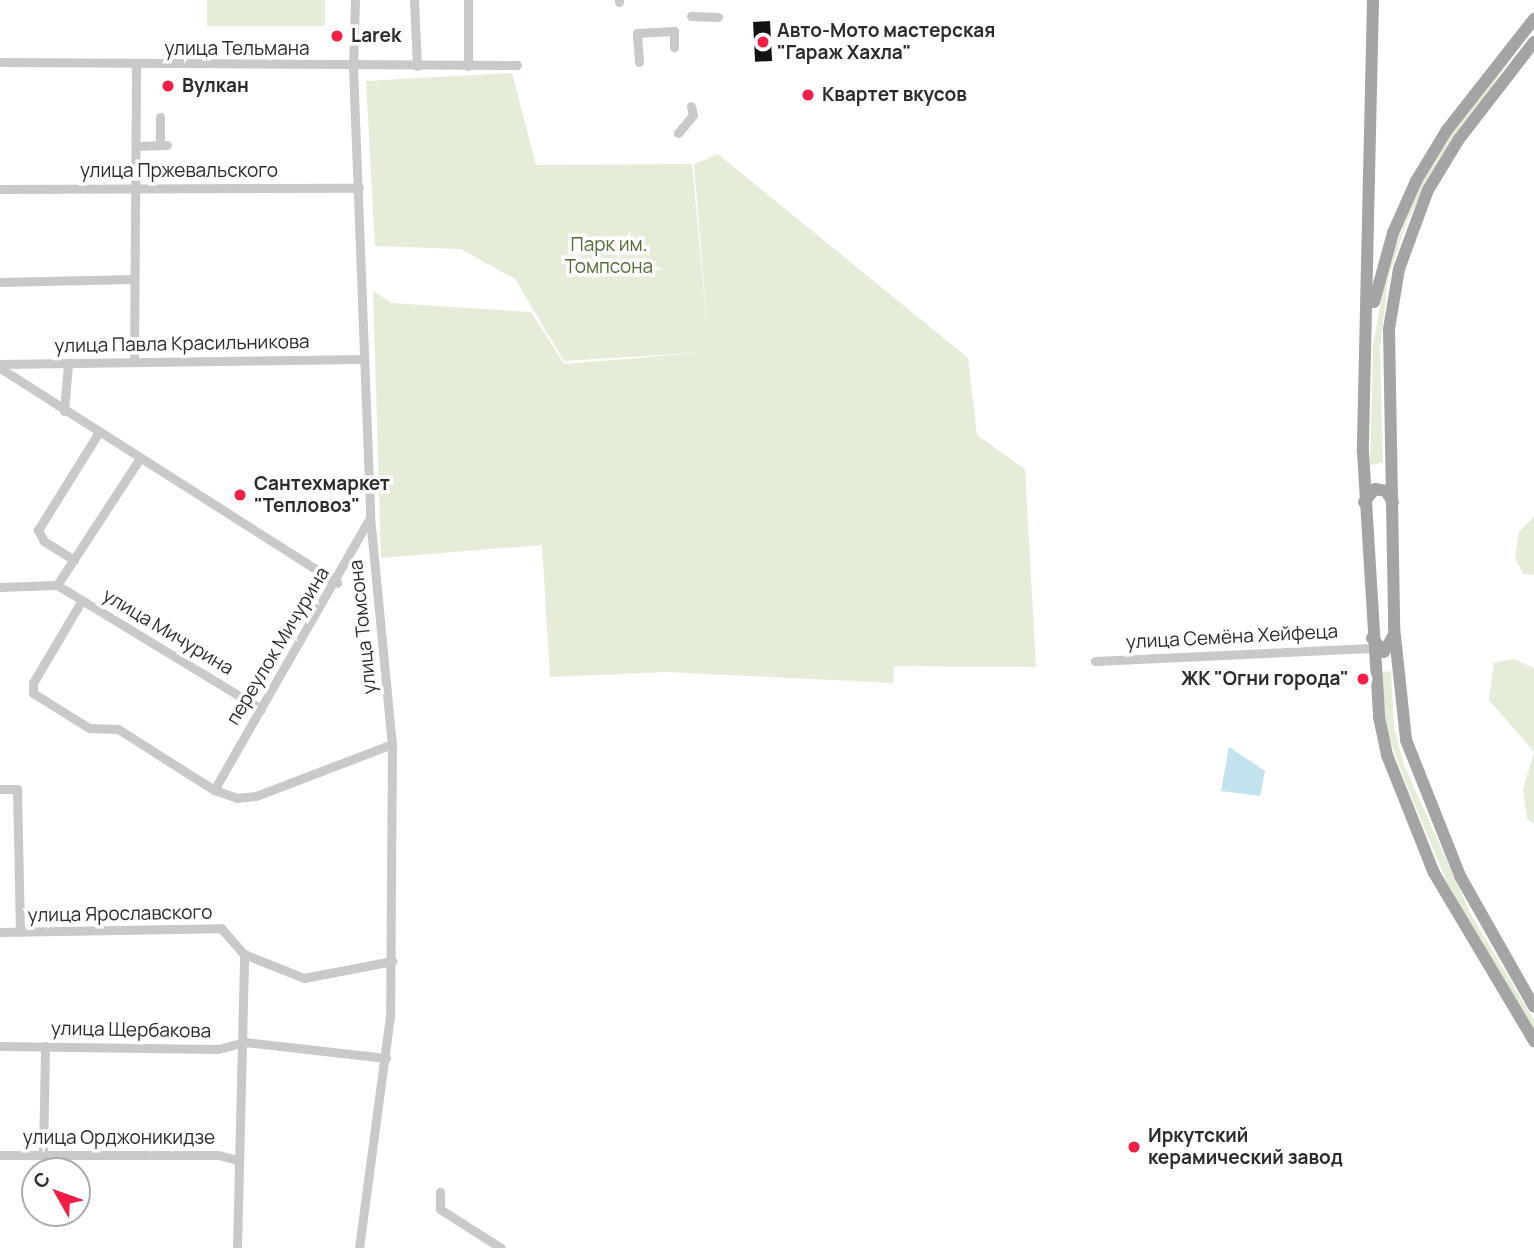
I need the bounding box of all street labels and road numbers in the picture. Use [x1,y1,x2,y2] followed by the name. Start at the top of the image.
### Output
[164,38,310,60] street label: улица Тельмана
[80,160,278,182] street label: улица Пржевальского
[54,330,310,358] street label: улица Павла Красильникова
[345,559,381,695] street label: улица Томсона
[222,563,334,729] street label: переулок Мичурина
[99,584,237,680] street label: улица Мичурина
[1125,620,1339,654] street label: улица Семёна Хейфеца
[27,901,213,927] street label: улица Ярославского
[51,1017,211,1043] street label: улица Щербакова
[23,1127,215,1149] street label: улица Орджоникидзе

